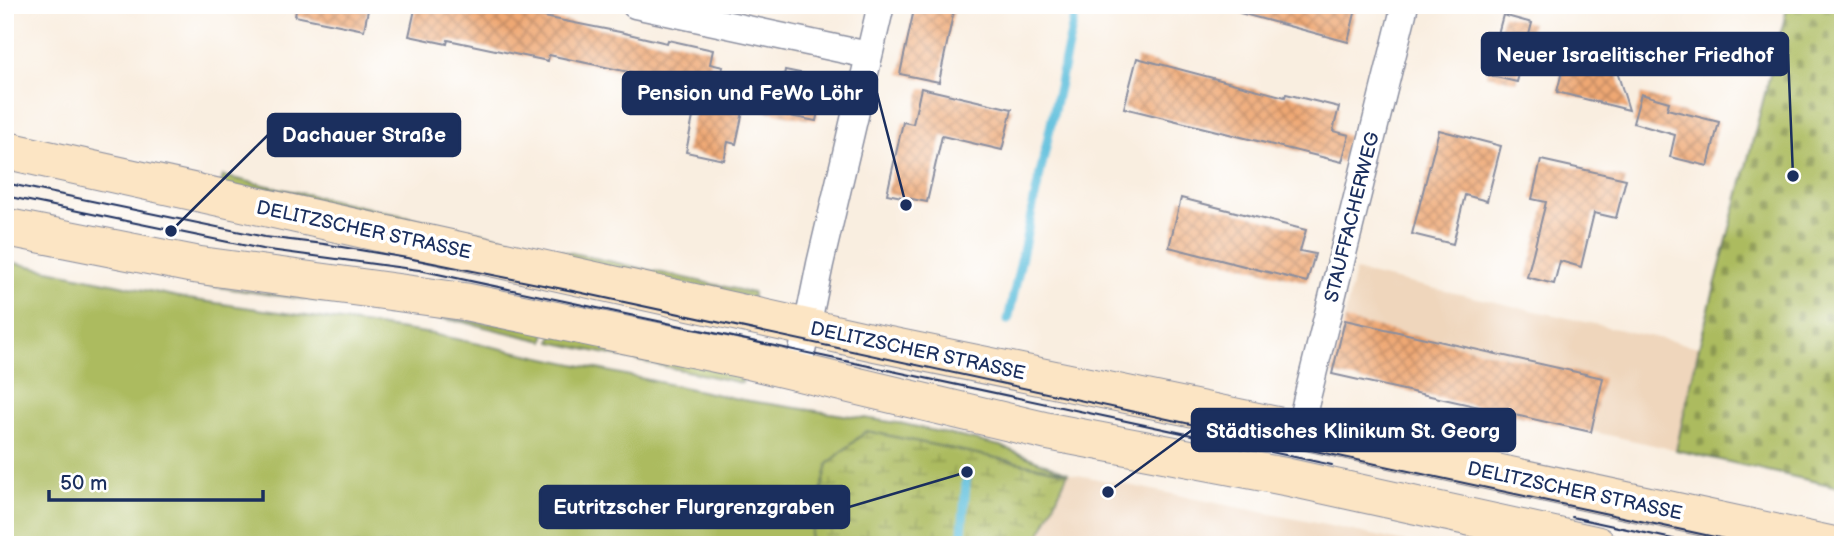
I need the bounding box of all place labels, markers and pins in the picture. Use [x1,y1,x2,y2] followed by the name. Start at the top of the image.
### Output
[1482,33,1788,75] callout: Neuer Israelitischer Friedhof
[623,72,877,114] callout: Pension und FeWo Löhr
[268,114,460,156] callout: Dachauer Straße
[1192,409,1515,451] callout: Städtisches Klinikum St. Georg
[540,486,849,528] callout: Eutritzscher Flurgrenzgraben

